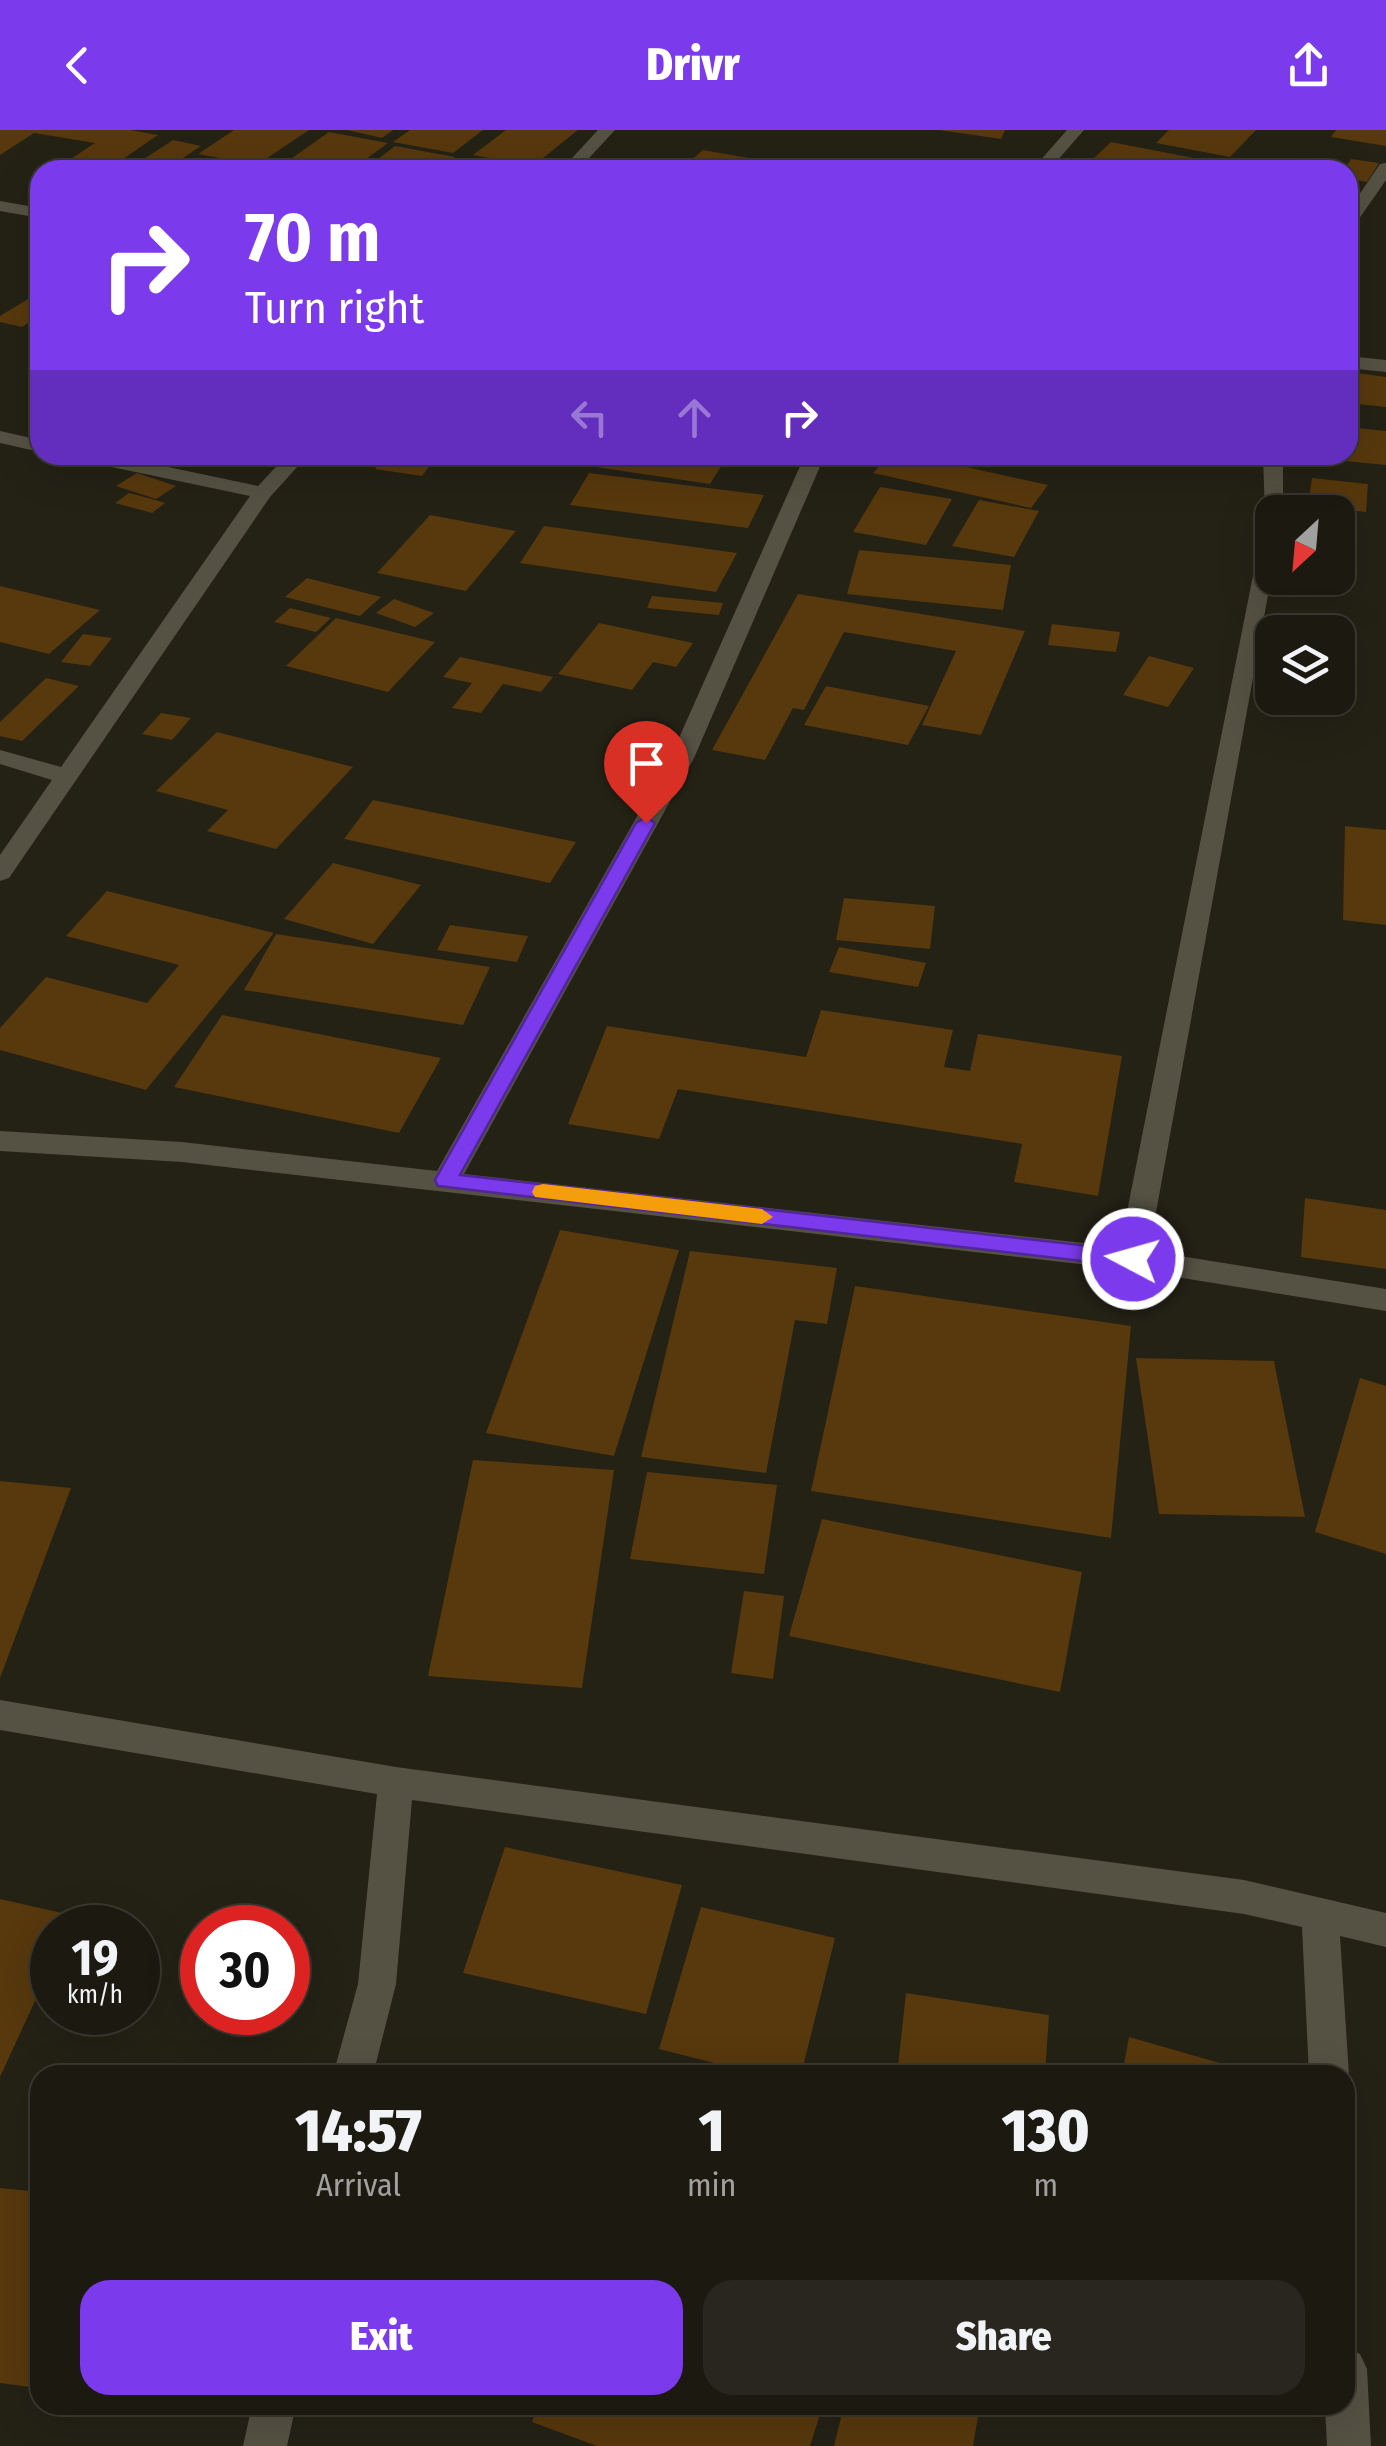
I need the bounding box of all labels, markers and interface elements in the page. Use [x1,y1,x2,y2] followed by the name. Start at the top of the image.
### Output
[50,38,105,93] icon: back
[646,38,740,92] text: Drivr
[1281,38,1336,93] icon: share
[245,196,380,280] text: 70 m
[80,200,210,330] icon: right
[245,281,424,335] text: Turn right
[562,390,617,445] icon: left
[667,390,722,445] icon: ahead
[772,390,827,445] icon: right
[1255,495,1355,595] north arrow
[1255,495,1355,715] map controls
[1255,615,1355,715] button: layers
[604,721,689,824] pin
[619,736,674,791] icon: arrive
[1081,1207,1185,1311] position arrow
[180,1905,310,2035] speed limit sign: 30
[71,1928,118,1988] text: 19
[67,1980,123,2010] text: km/h
[295,2095,422,2167] text: 14:57
[699,2095,725,2167] text: 1
[1002,2095,1090,2167] text: 130
[316,2166,401,2204] text: Arrival
[687,2166,736,2204] text: min
[1033,2166,1058,2204] text: m
[80,2280,683,2395] button: Exit
[703,2280,1305,2395] button: Share

